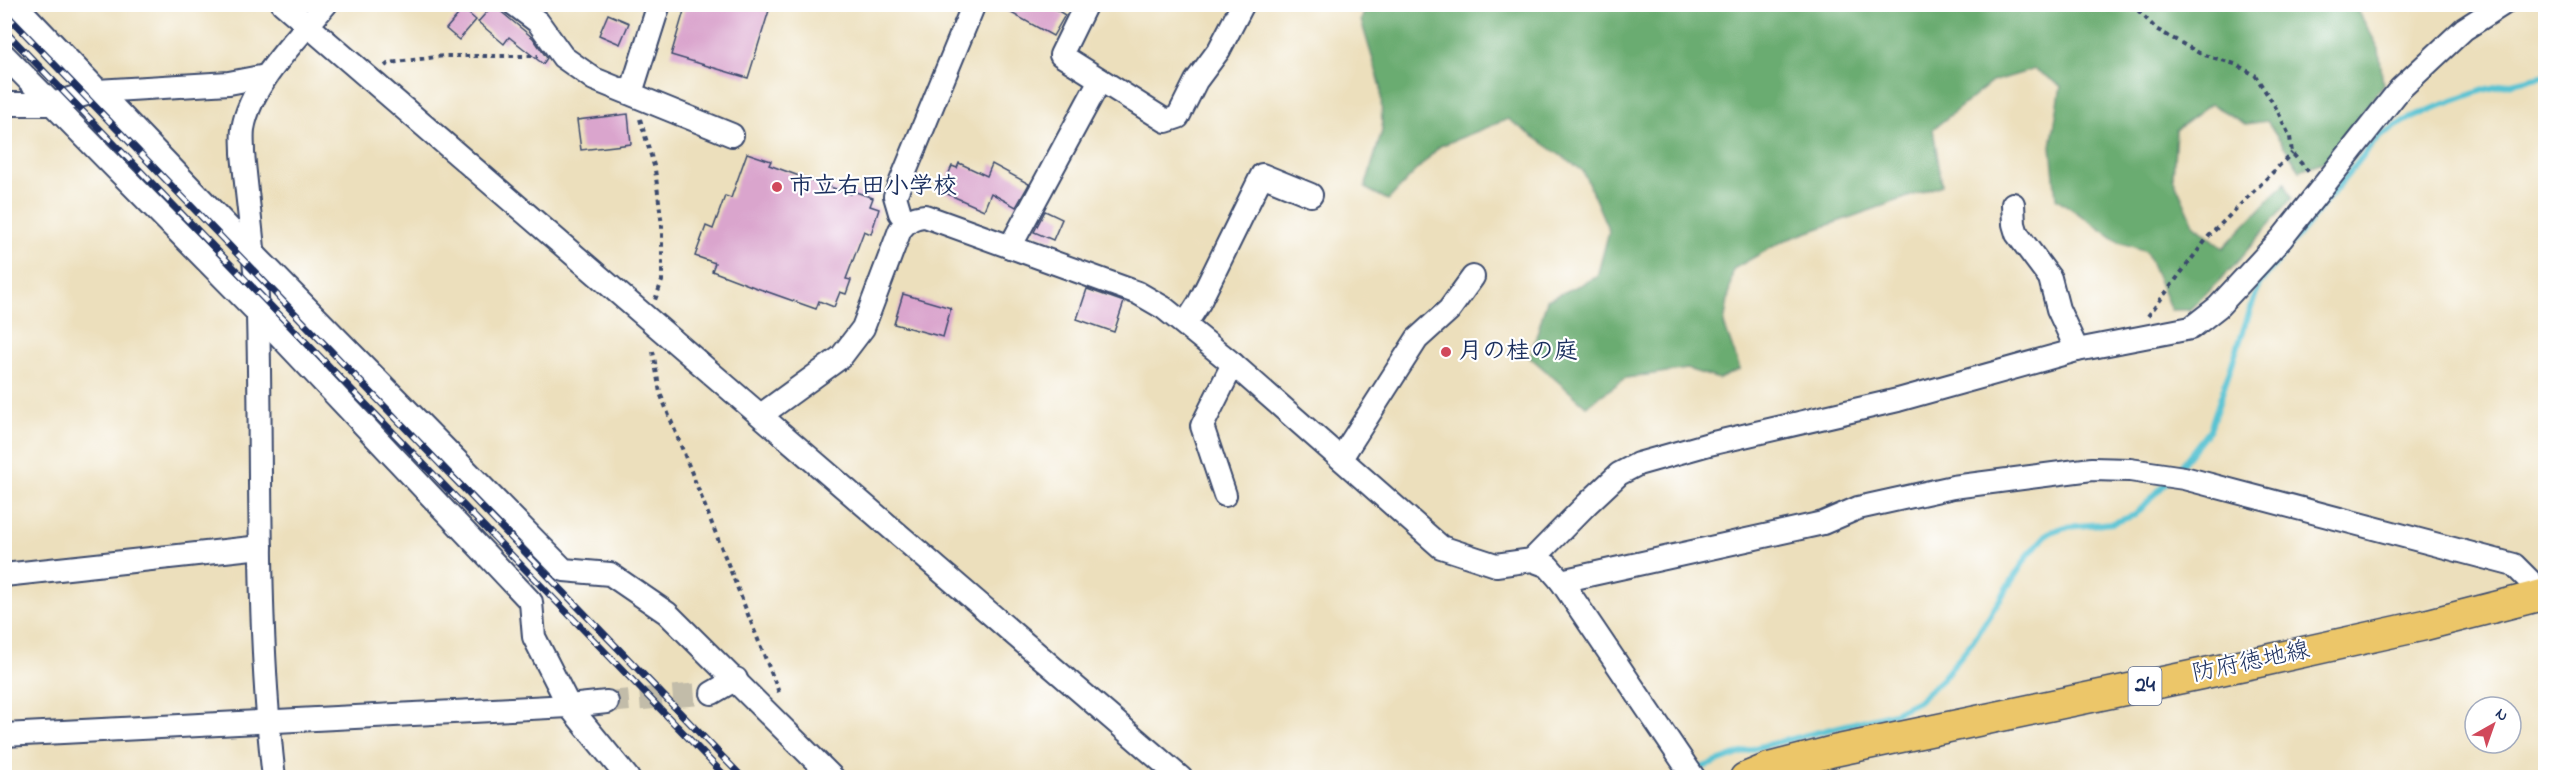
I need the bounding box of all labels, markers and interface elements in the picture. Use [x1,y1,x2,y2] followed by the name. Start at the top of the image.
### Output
[789,170,957,205] place label: 市立右田小学校
[770,180,784,194] marker: 市立右田小学校
[1458,335,1578,370] place label: 月の桂の庭
[1439,345,1453,359] marker: 月の桂の庭
[2189,633,2313,693] street label: 防府徳地線
[2128,667,2162,705] road number: 24
[2463,695,2523,755] north arrow
[2490,702,2513,728] text: N

